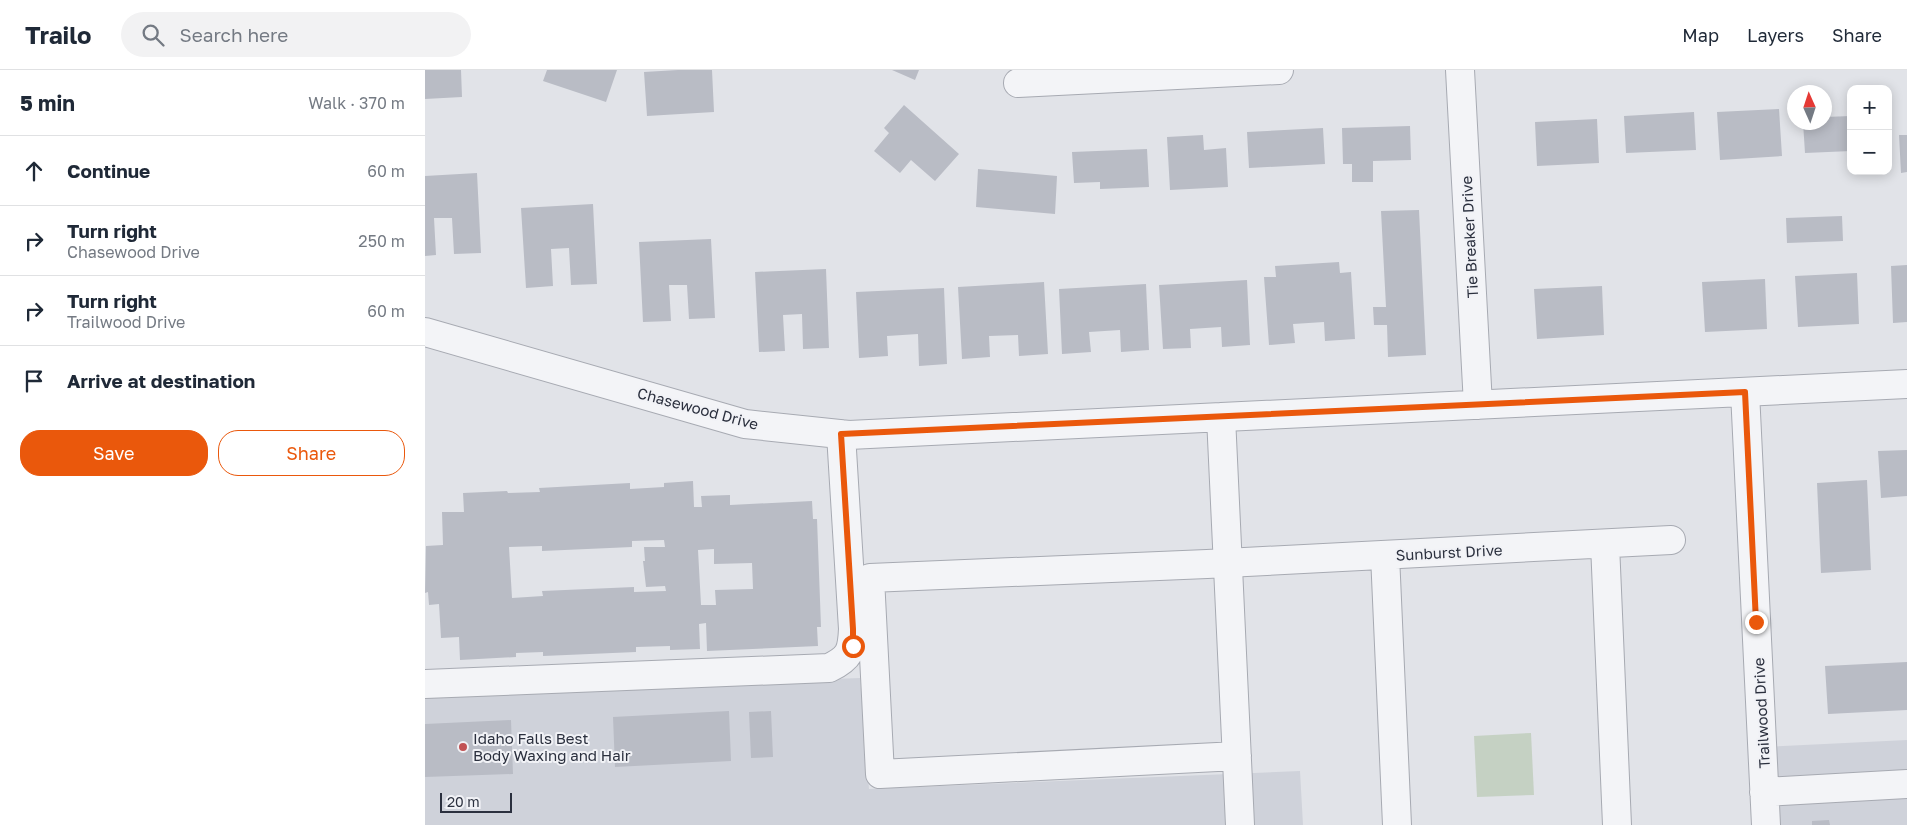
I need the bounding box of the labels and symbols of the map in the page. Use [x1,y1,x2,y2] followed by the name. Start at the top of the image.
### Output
[1787,85,1832,130] north arrow
[1457,175,1481,299] street label: Tie Breaker Drive
[636,383,761,433] street label: Chasewood Drive
[1395,540,1503,564] street label: Sunburst Drive
[1745,611,1768,634] route end
[842,635,865,658] route start
[1749,657,1773,769] street label: Trailwood Drive
[473,729,631,764] place label: Idaho Falls Best Body Waxing and Hair
[457,741,469,753] marker: Idaho Falls Best Body Waxing and Hair
[440,790,513,813] scale bar

